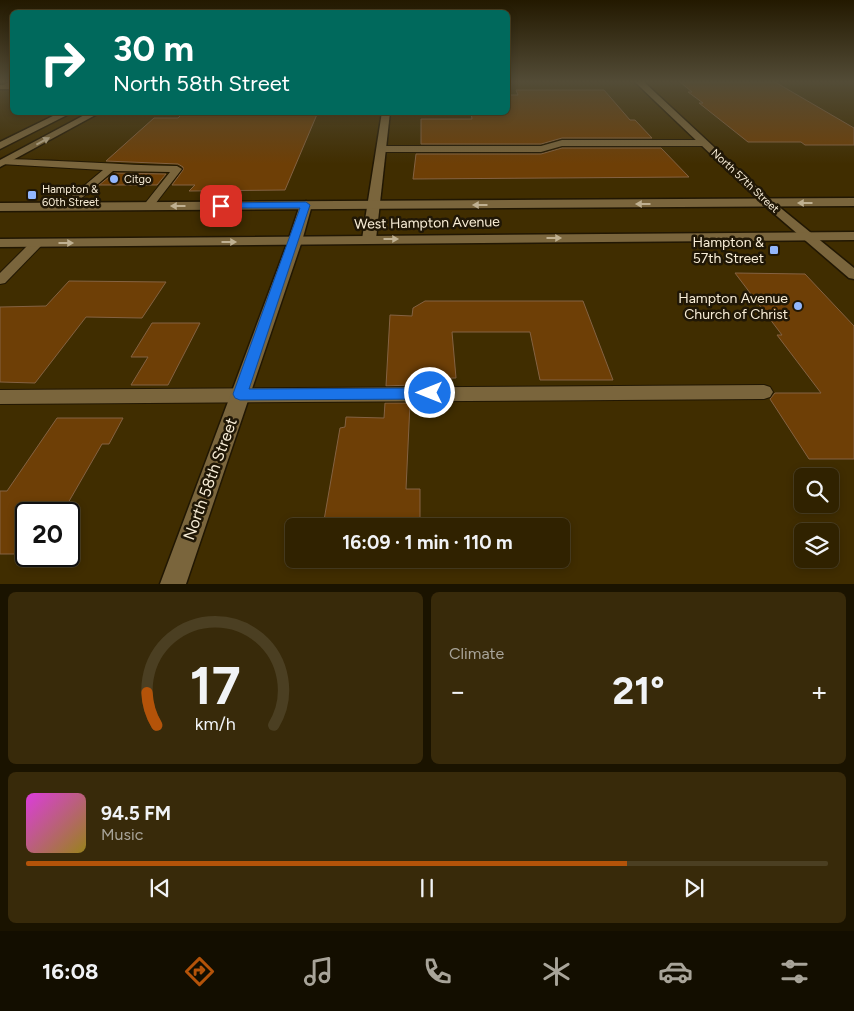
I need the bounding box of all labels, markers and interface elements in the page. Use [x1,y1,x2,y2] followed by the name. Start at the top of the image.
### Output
[113,28,194,70] text: 30 m
[30,30,95,95] icon: right
[113,70,290,97] text: North 58th Street
[36,137,50,145] one-way arrow
[709,146,781,216] street label: North 57th Street
[108,173,120,185] marker: Citgo
[124,173,151,186] place label: Citgo
[42,183,99,209] place label: Hampton & 60th Street
[200,185,242,227] pin
[26,189,38,201] marker: Hampton & 60th Street
[207,192,235,220] icon: arrive
[797,199,813,207] one-way arrow
[635,200,651,208] one-way arrow
[472,201,488,209] one-way arrow
[170,202,186,210] one-way arrow
[354,213,500,233] street label: West Hampton Avenue
[546,234,562,242] one-way arrow
[692,234,764,267] place label: Hampton & 57th Street
[383,235,399,243] one-way arrow
[58,238,74,246] one-way arrow
[221,238,237,246] one-way arrow
[768,244,780,256] marker: Hampton & 57th Street
[678,290,788,323] place label: Hampton Avenue Church of Christ
[792,300,804,312] marker: Hampton Avenue Church of Christ
[403,366,455,418] position arrow
[179,415,241,543] street label: North 58th Street
[794,468,839,568] map controls
[794,468,839,513] button: search
[15,502,80,567] speed limit sign: 20
[794,523,839,568] button: layers
[342,531,513,554] text: 16:09 · 1 min · 110 m
[449,644,504,663] text: Climate
[190,655,241,717] text: 17
[612,668,665,714] text: 21°
[449,674,466,708] text: −
[811,674,828,708] text: +
[195,713,236,734] text: km/h
[101,802,171,825] text: 94.5 FM
[101,825,143,844] text: Music
[146,874,174,902] icon: previous
[413,874,441,902] icon: pause
[680,874,708,902] icon: next
[182,954,217,989] icon: directions
[301,954,336,989] icon: music
[420,954,455,989] icon: phone
[539,954,574,989] icon: climate
[658,954,693,989] icon: car
[777,954,812,989] icon: filters
[42,958,98,985] text: 16:08

